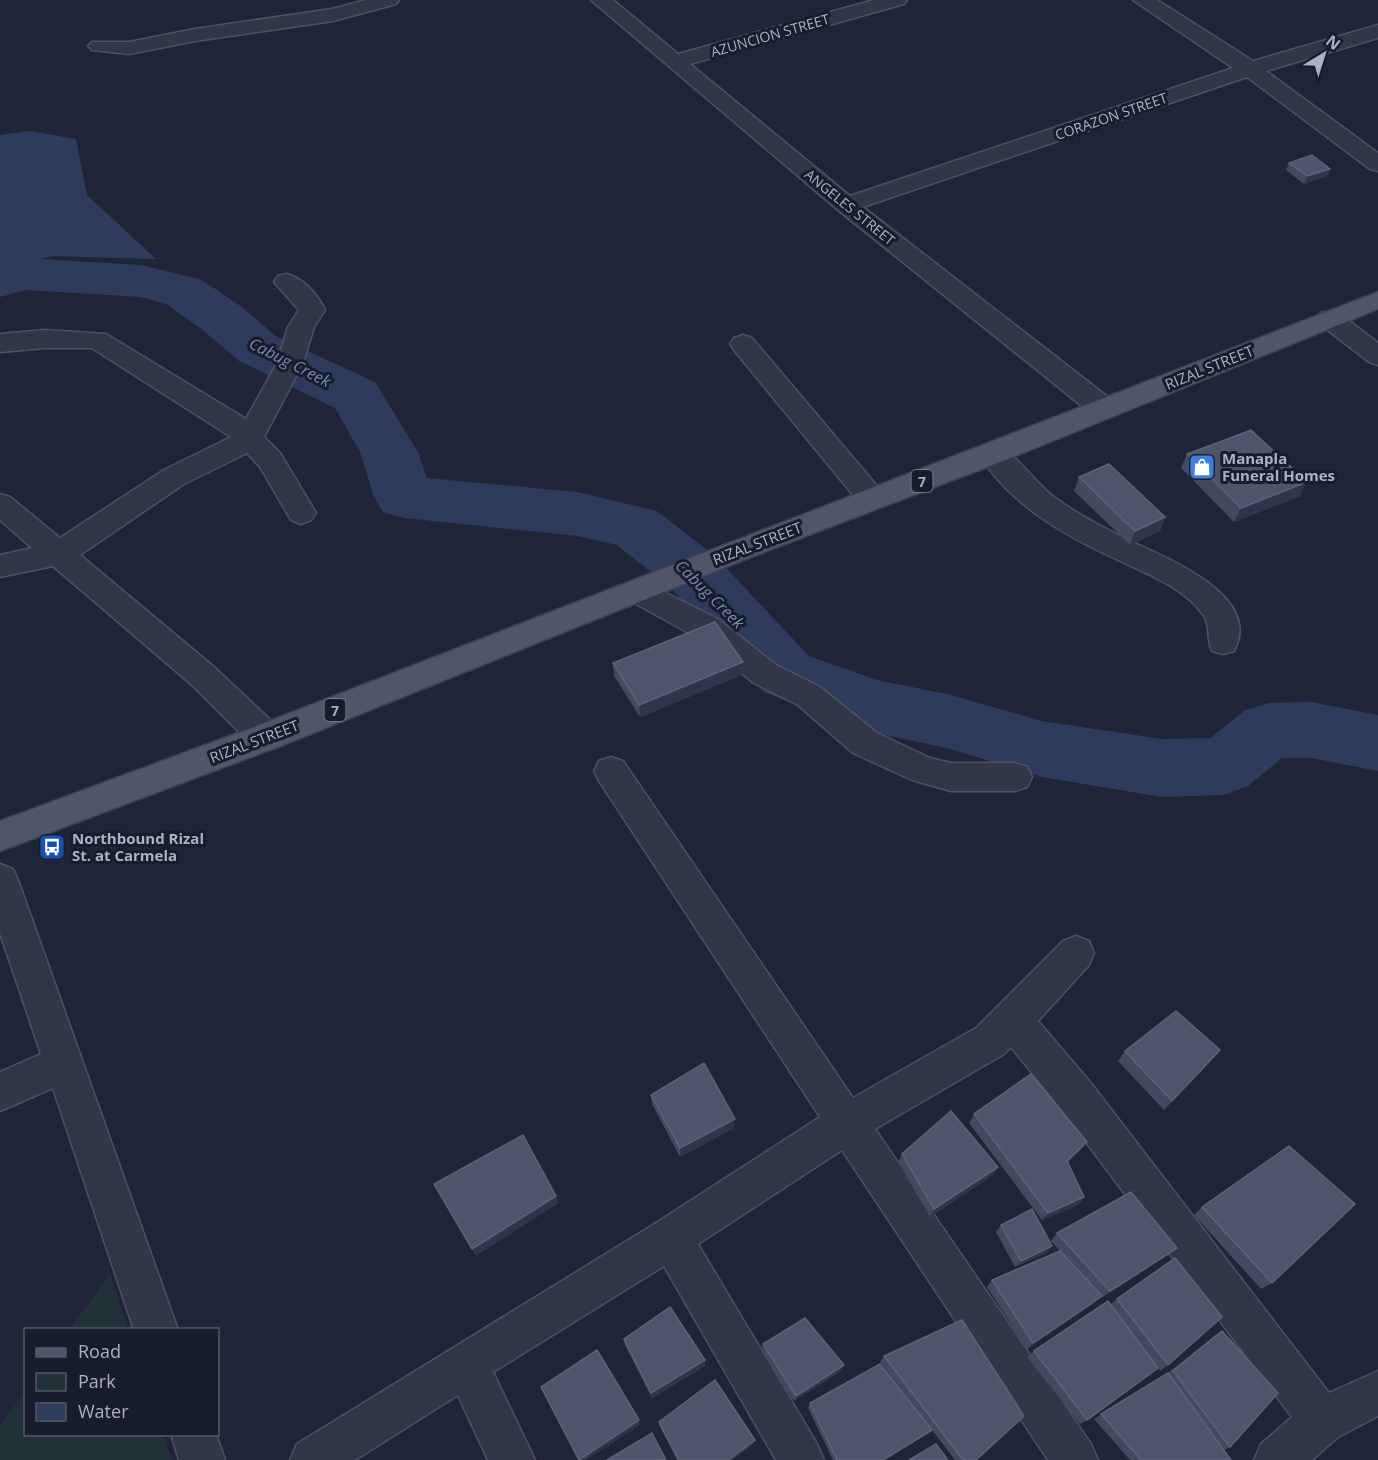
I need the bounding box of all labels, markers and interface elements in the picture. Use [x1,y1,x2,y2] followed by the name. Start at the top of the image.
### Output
[708,9,832,61] street label: AZUNCION STREET
[1294,24,1354,84] north arrow
[1321,30,1345,55] text: N
[1052,88,1170,144] street label: CORAZON STREET
[801,165,899,250] street label: ANGELES STREET
[245,332,336,393] water label: Cabug Creek
[1162,340,1257,394] street label: RIZAL STREET
[1222,448,1335,485] place label: Manapla Funeral Homes
[1187,452,1217,482] shop icon: Manapla Funeral Homes
[912,470,932,492] road number: 7
[710,517,805,569] street label: RIZAL STREET
[671,555,750,634] water label: Cabug Creek
[324,699,346,721] road number: 7
[207,715,302,767] street label: RIZAL STREET
[72,828,204,865] place label: Northbound Rizal St. at Carmela
[37,832,67,862] bus stop icon: Northbound Rizal St. at Carmela
[24,1328,219,1436] legend
[78,1339,121,1363] text: Road
[78,1369,116,1393] text: Park
[78,1399,129,1423] text: Water

